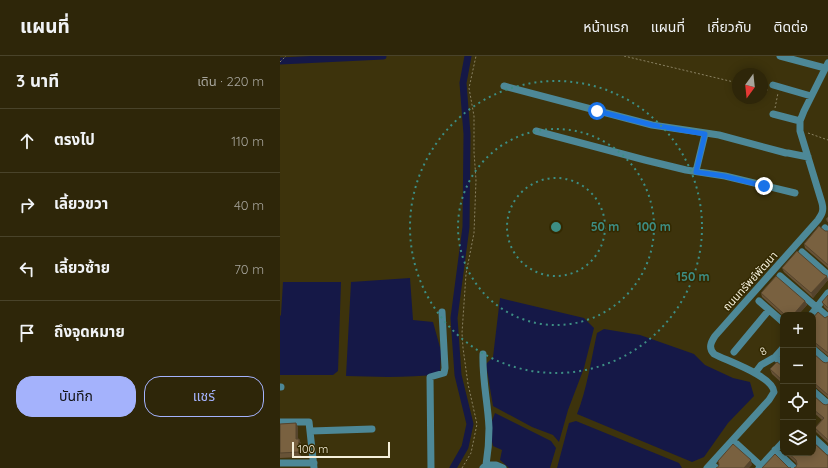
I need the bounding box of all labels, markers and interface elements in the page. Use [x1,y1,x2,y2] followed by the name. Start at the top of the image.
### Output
[20,14,70,38] text: แผนที่
[583,18,629,36] text: หน้าแรก
[651,18,685,36] text: แผนที่
[707,18,752,36] text: เกี่ยวกับ
[774,18,808,36] text: ติดต่อ
[732,68,768,104] north arrow
[16,70,59,91] text: 3 นาที
[197,73,264,89] text: เดิน · 220 m
[588,102,606,120] route start
[16,130,38,152] icon: ahead
[54,130,95,149] text: ตรงไป
[231,133,264,149] text: 110 m
[755,177,773,195] route end
[16,194,38,216] icon: right
[54,194,108,213] text: เลี้ยวขวา
[234,197,264,213] text: 40 m
[591,219,619,234] text: 50 m
[637,219,671,234] text: 100 m
[549,220,563,234] centre of rings
[720,248,780,314] street label: ถนนทรัพย์พัฒนา
[16,258,38,280] icon: left
[54,258,110,277] text: เลี้ยวซ้าย
[234,261,264,277] text: 70 m
[676,269,710,284] text: 150 m
[780,312,816,456] map controls
[780,312,816,348] button: +
[16,322,38,344] icon: arrive
[54,322,125,341] text: ถึงจุดหมาย
[757,343,769,359] street label: 8
[780,348,816,384] button: −
[16,376,136,417] button: บันทึก
[144,376,264,417] button: แชร์
[780,384,816,420] button: locate
[780,420,816,456] button: layers
[292,440,390,459] scale bar
[298,442,328,456] text: 100 m

